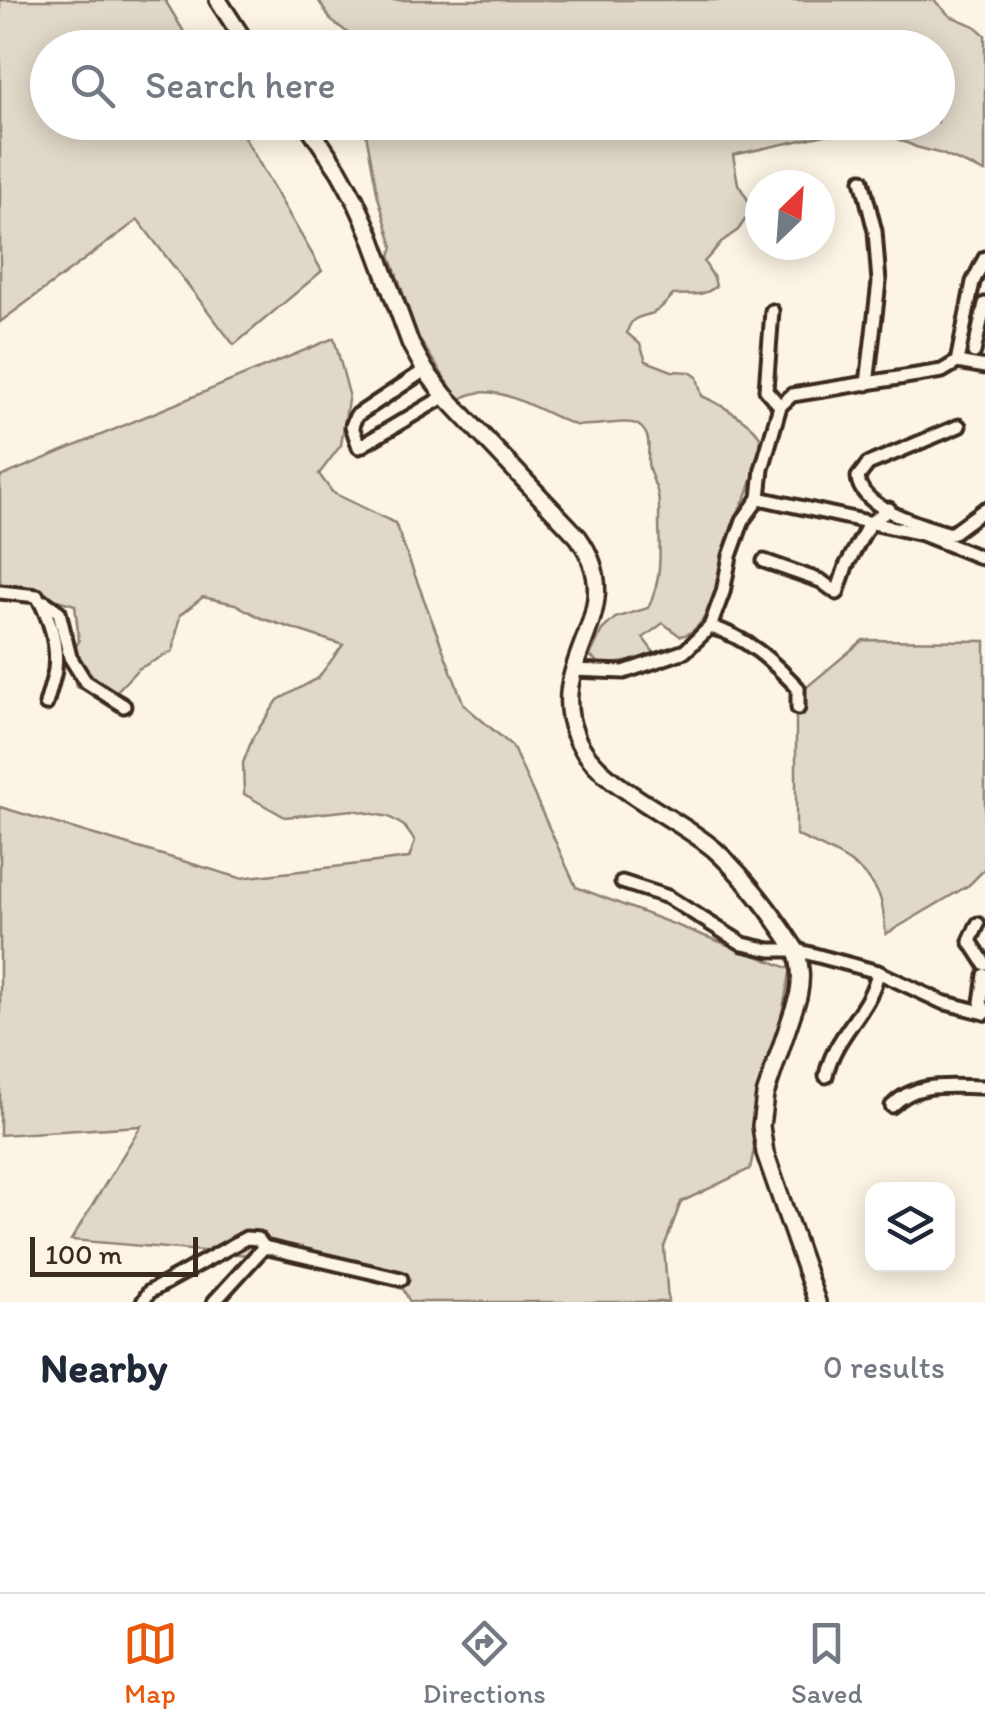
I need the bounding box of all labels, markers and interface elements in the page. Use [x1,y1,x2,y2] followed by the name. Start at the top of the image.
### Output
[30,30,955,140] search box
[65,58,120,113] icon: search
[145,62,336,108] text: Search here
[745,170,835,260] north arrow
[865,1182,955,1272] map controls
[865,1182,955,1272] button: layers
[30,1232,198,1276] scale bar
[45,1237,122,1271] text: 100 m
[40,1342,167,1393] text: Nearby
[823,1348,945,1386] text: 0 results
[123,1616,178,1710] tab: Map
[423,1616,546,1710] tab: Directions
[791,1616,862,1710] tab: Saved

